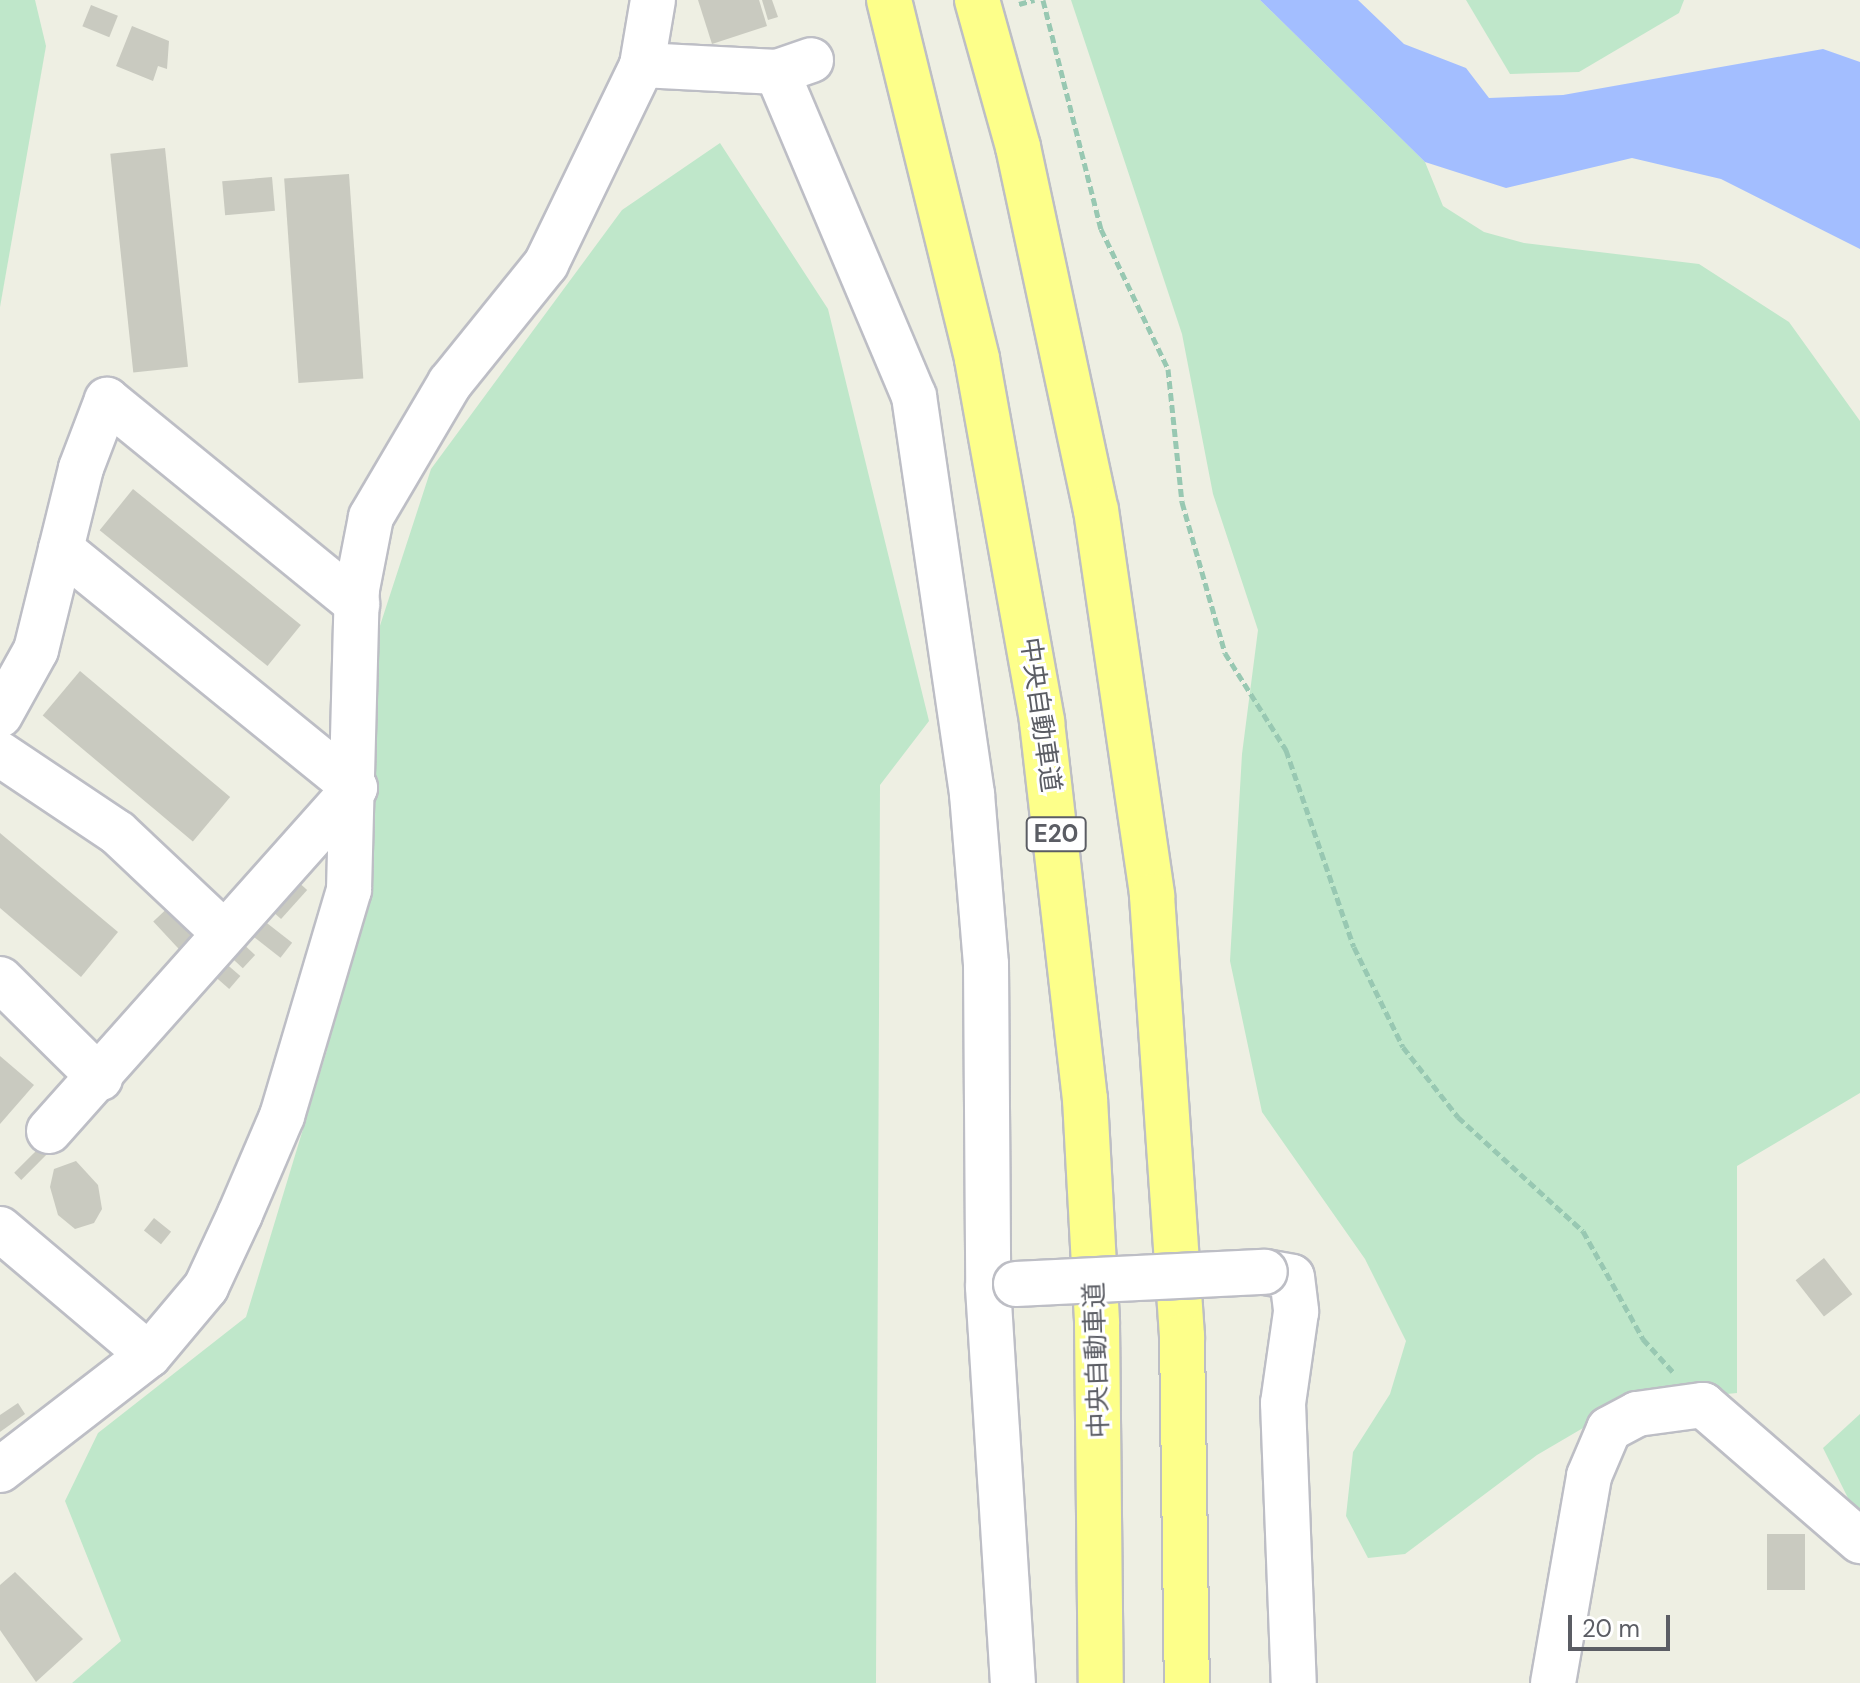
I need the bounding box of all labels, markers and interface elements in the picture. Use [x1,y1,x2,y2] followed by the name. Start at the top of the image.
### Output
[1014,636,1066,794] street label: 中央自動車道
[1024,814,1088,854] road number: E20
[1079,1282,1115,1438] street label: 中央自動車道
[1572,1599,1674,1649] scale bar
[1582,1613,1640,1644] text: 20 m

